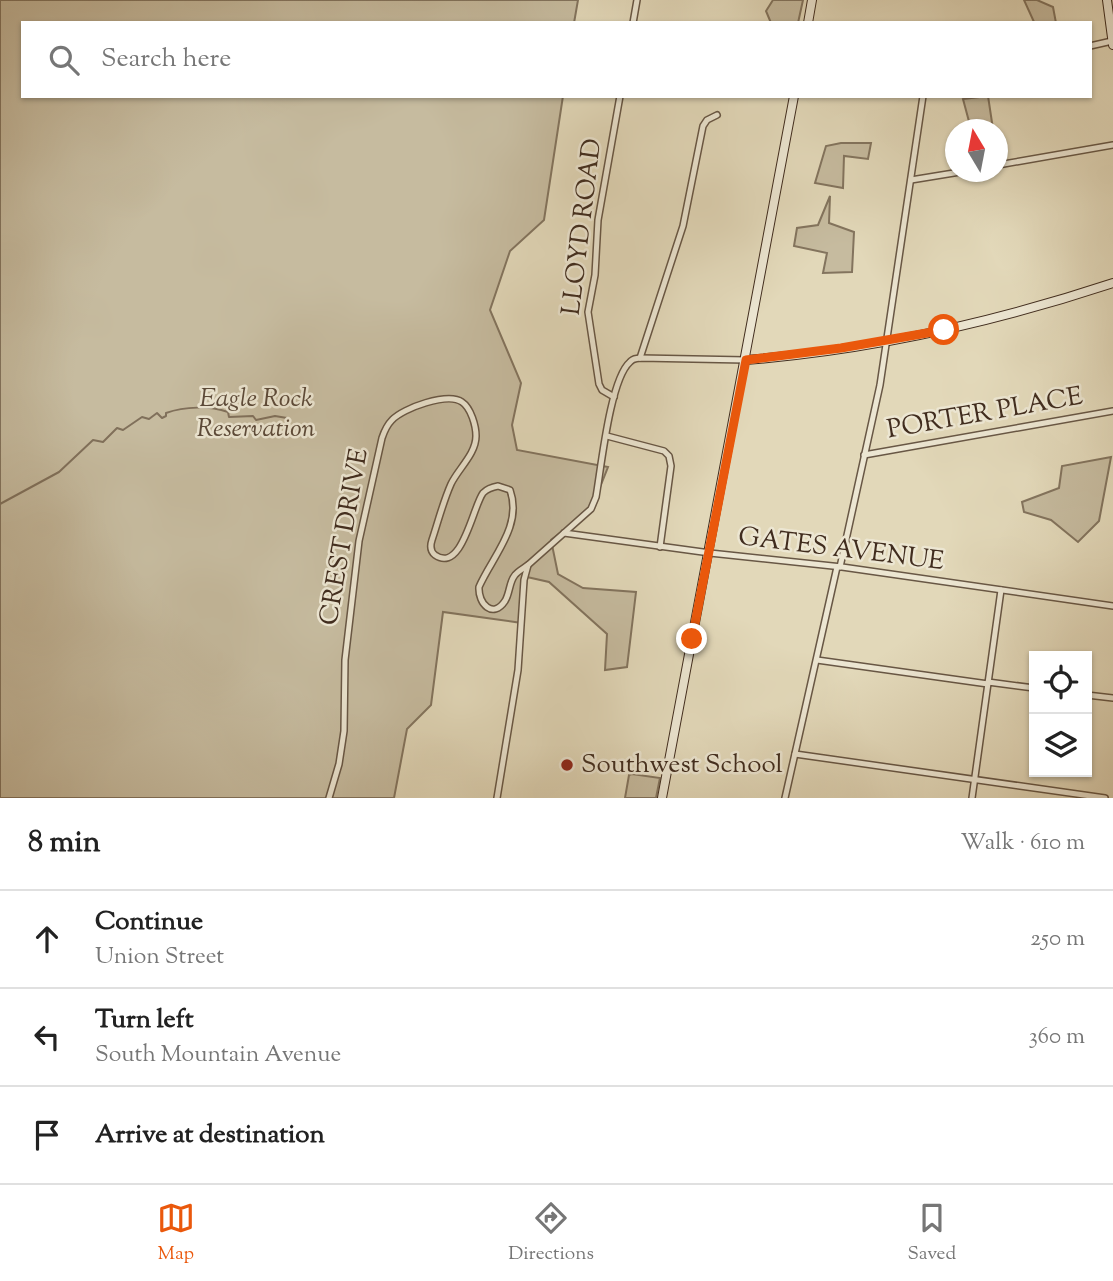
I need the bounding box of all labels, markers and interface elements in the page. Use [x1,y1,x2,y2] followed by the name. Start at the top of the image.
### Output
[21,21,1092,98] search box
[45,41,83,79] icon: search
[101,41,231,78] text: Search here
[945,119,1008,182] north arrow
[554,136,612,318] street label: LLOYD ROAD
[928,314,959,345] route start
[884,379,1086,449] street label: PORTER PLACE
[197,381,316,448] park label: Eagle Rock Reservation
[311,445,379,628] street label: CREST DRIVE
[736,519,946,581] street label: GATES AVENUE
[676,623,707,654] route end
[1029,651,1092,777] map controls
[1029,651,1092,714] button: locate
[1029,714,1092,777] button: layers
[581,747,783,784] place label: Southwest School
[559,757,575,773] marker: Southwest School
[28,822,100,865] text: 8 min
[961,827,1085,860] text: Walk · 610 m
[95,904,203,941] text: Continue
[28,920,66,958] icon: ahead
[1030,923,1085,956] text: 250 m
[95,941,224,974] text: Union Street
[95,1002,194,1039] text: Turn left
[28,1018,66,1056] icon: left
[1028,1021,1085,1054] text: 360 m
[95,1039,341,1072] text: South Mountain Avenue
[28,1116,66,1154] icon: arrive
[95,1117,325,1154] text: Arrive at destination
[157,1199,195,1268] tab: Map
[508,1199,594,1268] tab: Directions
[907,1199,956,1268] tab: Saved

